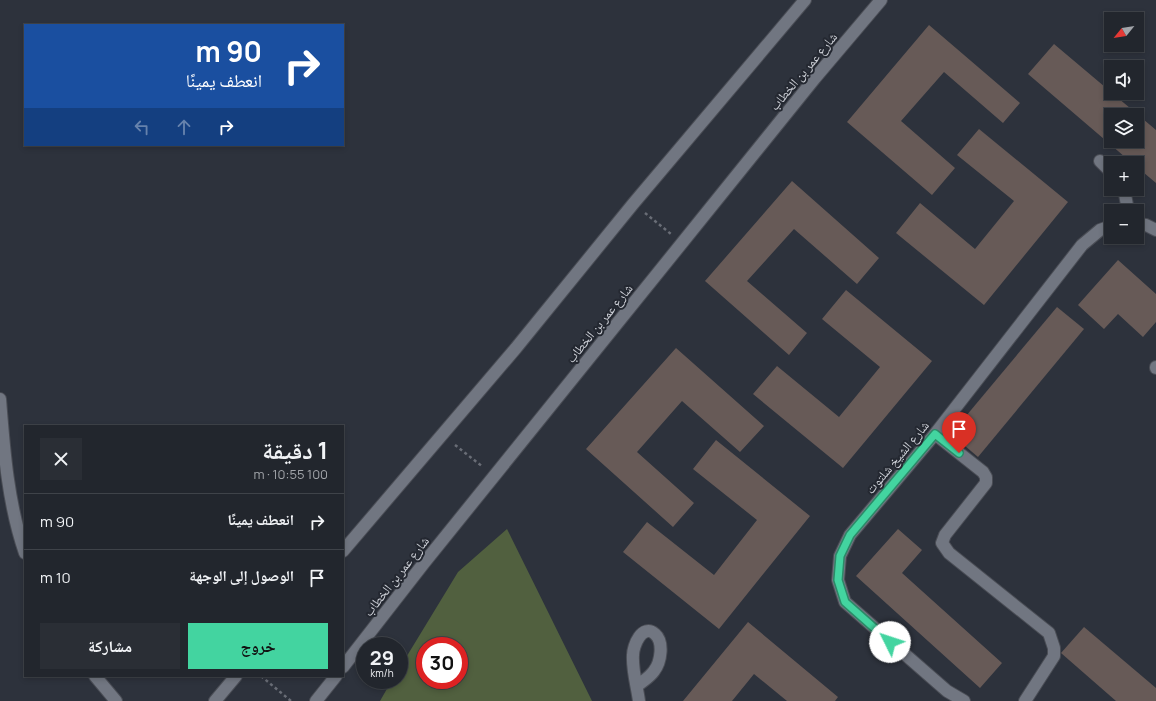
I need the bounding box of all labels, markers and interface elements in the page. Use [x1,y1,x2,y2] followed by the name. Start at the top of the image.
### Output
[1104,12,1144,52] north arrow
[1104,12,1144,244] map controls
[765,28,842,115] street label: شارع عمر بن الخطاب
[195,32,262,70] text: 90 m
[276,40,328,92] icon: right
[1104,60,1144,100] button: sound
[186,68,262,92] text: انعطف يمينًا
[1104,108,1144,148] button: layers
[131,116,153,138] icon: left
[173,116,195,138] icon: ahead
[215,116,237,138] icon: right
[1104,156,1144,196] button: +
[1104,204,1144,244] button: −
[562,280,637,367] street label: شارع عمر بن الخطاب
[942,412,976,453] pin
[861,417,934,498] street label: شارع الشيخ شلتوت
[948,418,970,440] icon: arrive
[262,433,328,466] text: 1 دقيقة
[40,438,82,480] button: close
[253,465,328,483] text: 100 m · 10:55
[227,509,294,530] text: انعطف يمينًا
[40,511,74,532] text: 90 m
[306,511,328,533] icon: right
[359,532,434,620] street label: شارع عمر بن الخطاب
[189,565,294,586] text: الوصول إلى الوجهة
[40,567,71,588] text: 10 m
[306,567,328,589] icon: arrive
[869,621,911,663] position arrow
[40,623,180,669] button: مشاركة
[188,623,328,669] button: خروج
[416,637,468,689] speed limit sign: 30
[370,644,394,671] text: 29
[370,666,394,680] text: km/h

